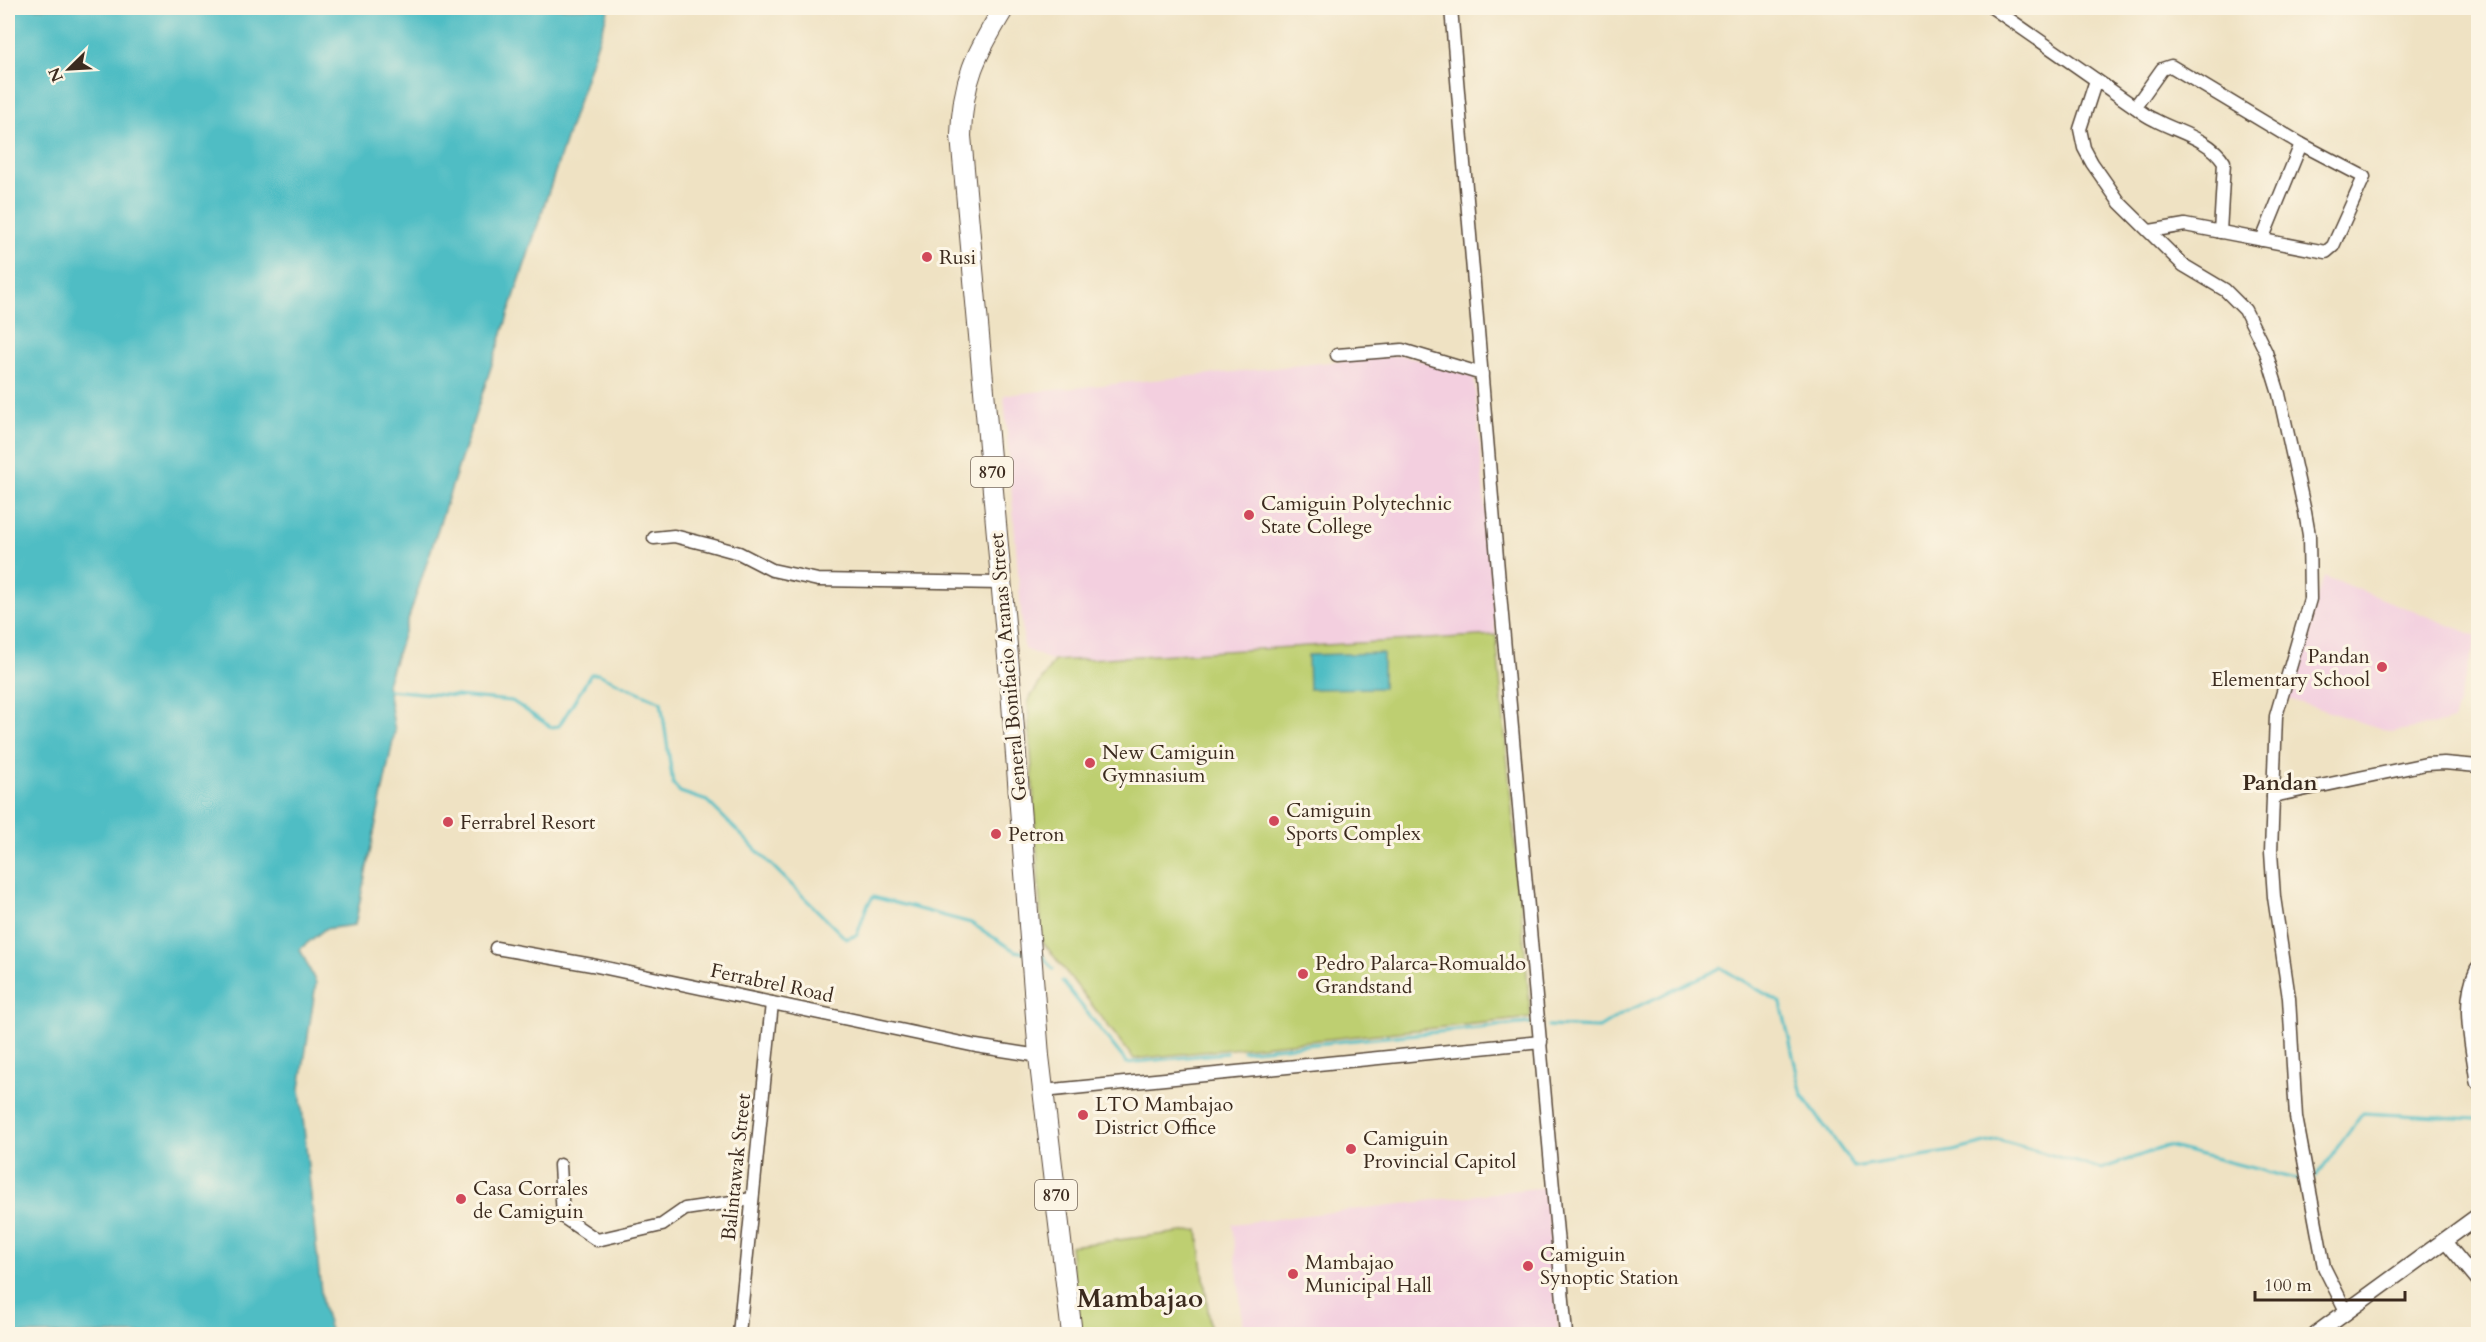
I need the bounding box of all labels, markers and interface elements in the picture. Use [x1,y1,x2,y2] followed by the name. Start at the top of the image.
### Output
[39,39,99,99] north arrow
[43,64,69,86] text: N
[939,244,977,271] place label: Rusi
[920,250,934,264] marker: Rusi
[971,457,1013,487] road number: 870
[1261,490,1452,540] place label: Camiguin Polytechnic State College
[1242,508,1256,522] marker: Camiguin Polytechnic State College
[983,531,1033,802] street label: General Bonifacio Aranas Street
[2211,643,2371,693] place label: Pandan Elementary School
[2375,660,2389,674] marker: Pandan Elementary School
[1102,739,1236,789] place label: New Camiguin Gymnasium
[1083,756,1097,770] marker: New Camiguin Gymnasium
[2242,768,2318,798] district label: Pandan
[1286,797,1421,847] place label: Camiguin Sports Complex
[460,809,596,836] place label: Ferrabrel Resort
[1267,814,1281,828] marker: Camiguin Sports Complex
[441,815,455,829] marker: Ferrabrel Resort
[1008,821,1065,848] place label: Petron
[989,827,1003,841] marker: Petron
[1315,950,1526,1000] place label: Pedro Palarca-Romualdo Grandstand
[708,957,836,1009] street label: Ferrabrel Road
[1296,967,1310,981] marker: Pedro Palarca-Romualdo Grandstand
[715,1091,757,1242] street label: Balintawak Street
[1095,1091,1233,1141] place label: LTO Mambajao District Office
[1076,1108,1090,1122] marker: LTO Mambajao District Office
[1363,1125,1516,1175] place label: Camiguin Provincial Capitol
[1344,1142,1358,1156] marker: Camiguin Provincial Capitol
[473,1175,588,1225] place label: Casa Corrales de Camiguin
[1035,1180,1077,1210] road number: 870
[454,1192,468,1206] marker: Casa Corrales de Camiguin
[1540,1241,1680,1291] place label: Camiguin Synoptic Station
[1305,1249,1432,1299] place label: Mambajao Municipal Hall
[1521,1259,1535,1273] marker: Camiguin Synoptic Station
[2255,1264,2405,1302] scale bar
[1286,1267,1300,1281] marker: Mambajao Municipal Hall
[2264,1273,2312,1298] text: 100 m
[1077,1281,1203,1316] district label: Mambajao

